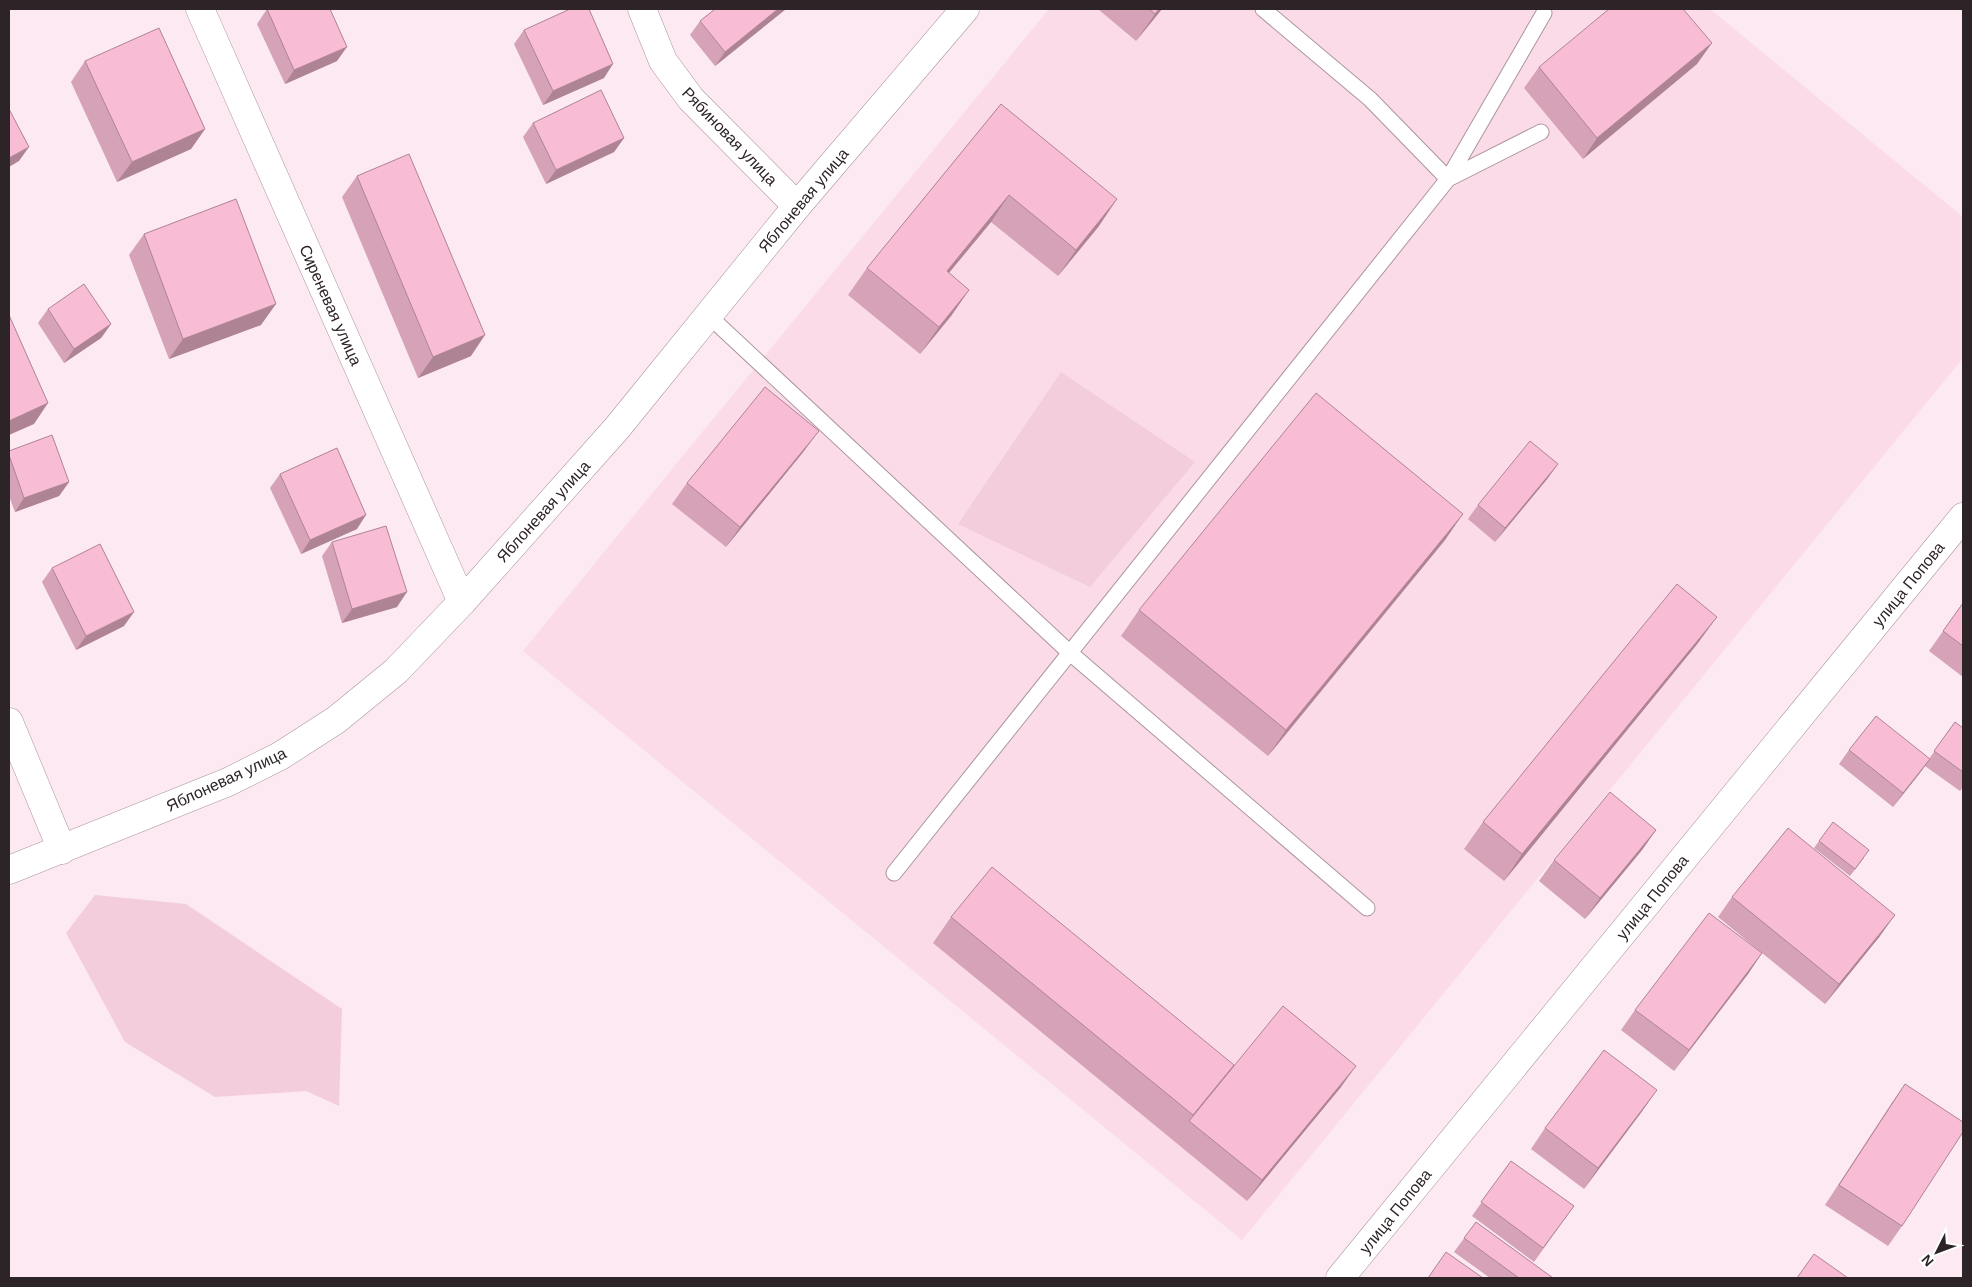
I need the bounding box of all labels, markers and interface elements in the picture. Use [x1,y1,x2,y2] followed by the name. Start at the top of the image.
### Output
[679,84,781,189] street label: Рябиновая улица
[755,145,852,256] street label: Яблоневая улица
[296,242,365,368] street label: Сиреневая улица
[493,457,593,566] street label: Яблоневая улица
[1869,539,1948,630] street label: улица Попова
[163,744,289,815] street label: Яблоневая улица
[1613,852,1692,943] street label: улица Попова
[1356,1166,1435,1257] street label: улица Попова
[1912,1227,1962,1277] north arrow
[1918,1252,1937,1270] text: N

